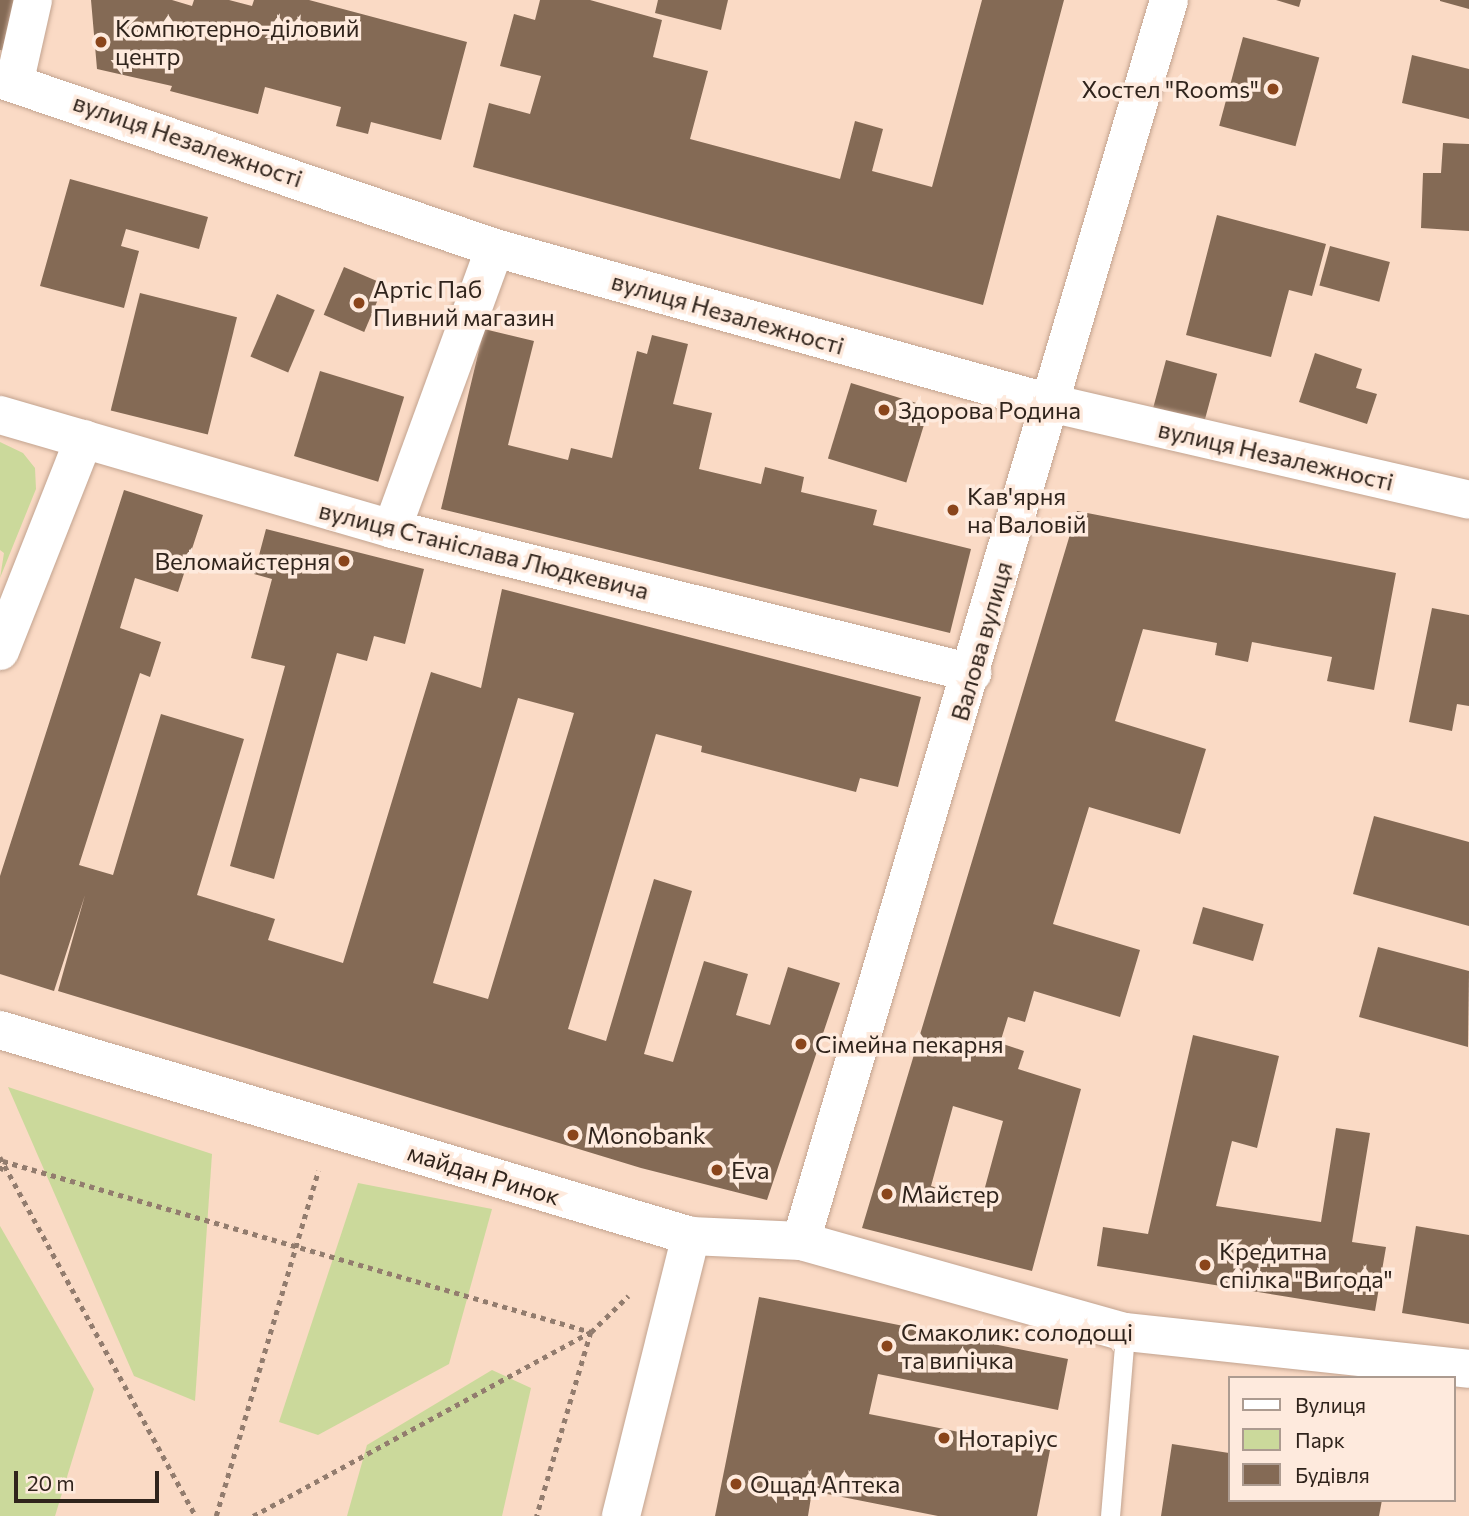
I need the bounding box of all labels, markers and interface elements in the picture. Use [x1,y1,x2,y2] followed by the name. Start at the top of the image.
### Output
[115,14,359,70] place label: Компютерно-діловий центр
[93,34,109,50] marker: Компютерно-діловий центр
[1081,75,1259,103] place label: Хостел "Rooms"
[1265,81,1281,97] marker: Хостел "Rooms"
[70,87,306,193] street label: вулиця Незалежності
[608,266,848,360] street label: вулиця Незалежності
[373,275,555,331] place label: Артіс Паб Пивний магазин
[351,295,367,311] marker: Артіс Паб Пивний магазин
[898,396,1081,424] place label: Здорова Родина
[876,402,892,418] marker: Здорова Родина
[1156,414,1396,496] street label: вулиця Незалежності
[967,482,1087,538] place label: Кав'ярня на Валовій
[316,495,652,605] street label: вулиця Станіслава Людкевича
[945,502,961,518] marker: Кав'ярня на Валовій
[154,547,330,575] place label: Веломайстерня
[336,553,352,569] marker: Веломайстерня
[945,558,1017,724] street label: Валова вулиця
[815,1030,1004,1058] place label: Сімейна пекарня
[793,1036,809,1052] marker: Сімейна пекарня
[587,1121,706,1149] place label: Monobank
[565,1127,581,1143] marker: Monobank
[404,1137,564,1211] street label: майдан Ринок
[731,1156,769,1184] place label: Eva
[709,1162,725,1178] marker: Eva
[901,1180,1000,1208] place label: Майстер
[879,1186,895,1202] marker: Майстер
[1219,1237,1393,1293] place label: Кредитна спілка "Вигода"
[1197,1257,1213,1273] marker: Кредитна спілка "Вигода"
[901,1318,1133,1374] place label: Смаколик: солодощі та випічка
[879,1338,895,1354] marker: Смаколик: солодощі та випічка
[1228,1376,1455,1502] legend
[1295,1392,1366,1417] text: Вулиця
[958,1424,1058,1452] place label: Нотаріус
[1295,1427,1345,1452] text: Парк
[936,1430,952,1446] marker: Нотаріус
[18,1456,163,1500] scale bar
[1295,1462,1370,1487] text: Будівля
[27,1470,75,1495] text: 20 m
[750,1470,900,1498] place label: Ощад Аптека
[728,1476,744,1492] marker: Ощад Аптека

